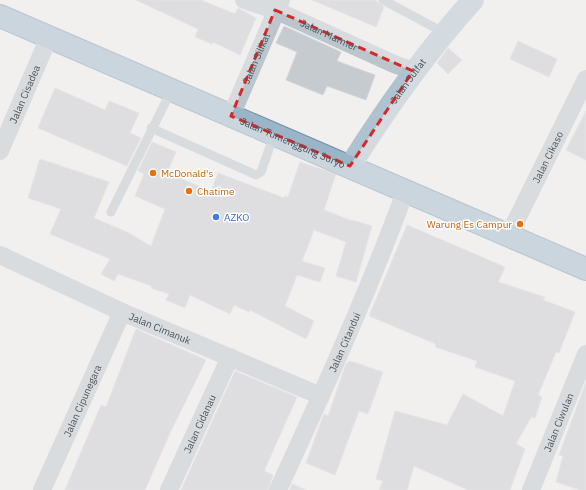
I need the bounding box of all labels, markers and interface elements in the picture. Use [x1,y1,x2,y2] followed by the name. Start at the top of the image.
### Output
[298,16,360,53] street label: Jalan Marmer
[239,30,273,86] street label: Jalan Silikat
[387,55,429,106] street label: Jalan Sulfat
[6,62,43,125] street label: Jalan Cisadea
[238,114,348,171] street label: Jalan Tumenggung Suryo
[529,128,566,185] street label: Jalan Cikaso
[161,167,213,180] place label: McDonald's
[148,168,158,178] marker: McDonald's
[197,185,235,198] place label: Chatime
[184,186,194,196] marker: Chatime
[224,211,249,224] place label: AZKO
[211,212,221,222] marker: AZKO
[427,218,512,231] place label: Warung Es Campur
[515,219,525,229] marker: Warung Es Campur
[127,309,194,347] street label: Jalan Cimanuk
[326,310,363,374] street label: Jalan Citandui
[60,362,104,439] street label: Jalan Cipunegara
[541,391,576,454] street label: Jalan Ciwulan
[180,392,219,455] street label: Jalan Cidanau

